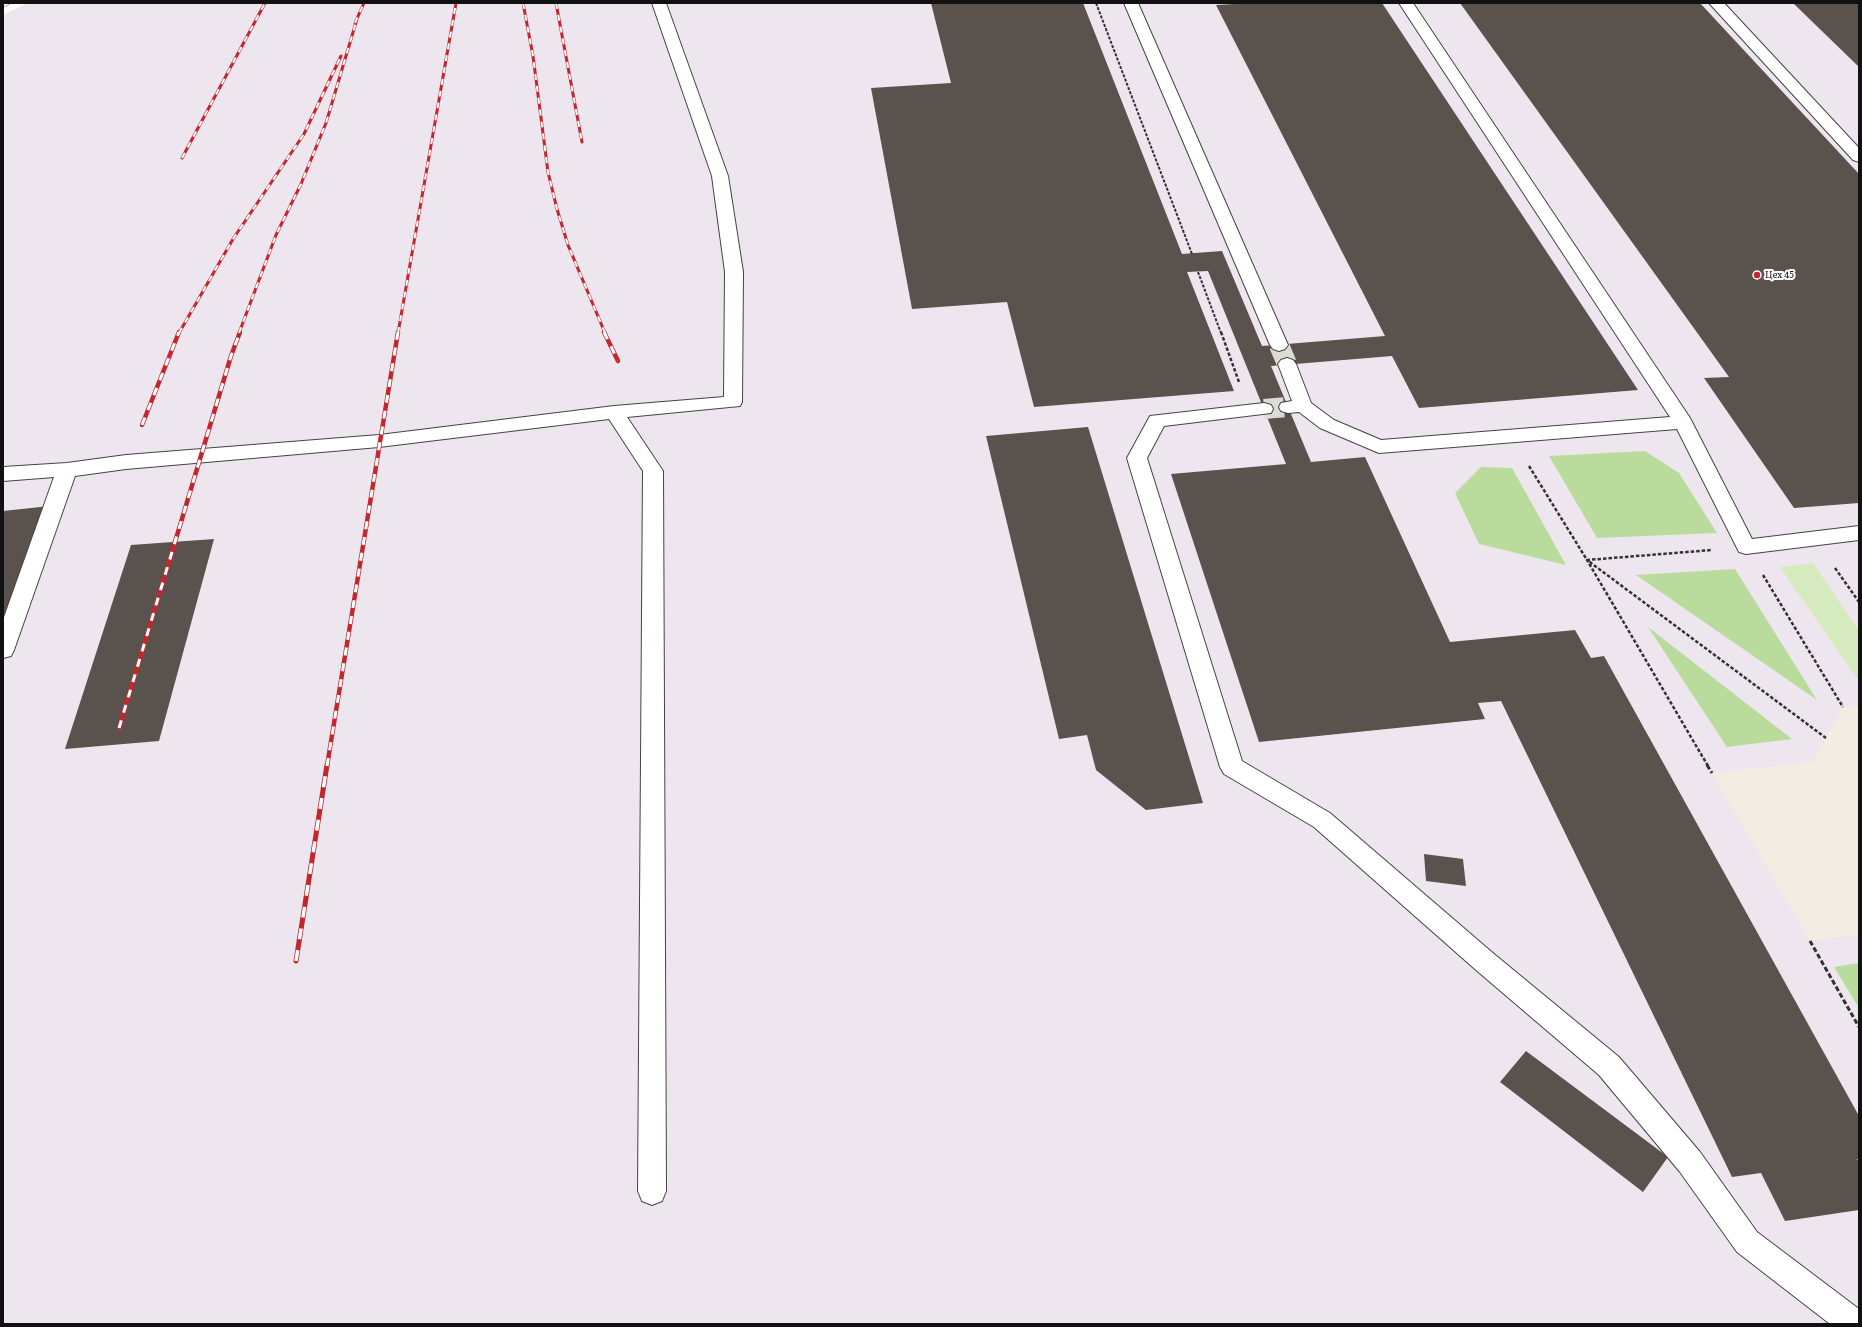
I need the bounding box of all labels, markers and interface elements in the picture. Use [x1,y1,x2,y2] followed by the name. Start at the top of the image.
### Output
[1752,270,1762,280] marker: Цех 45
[1765,270,1794,280] place label: Цех 45

